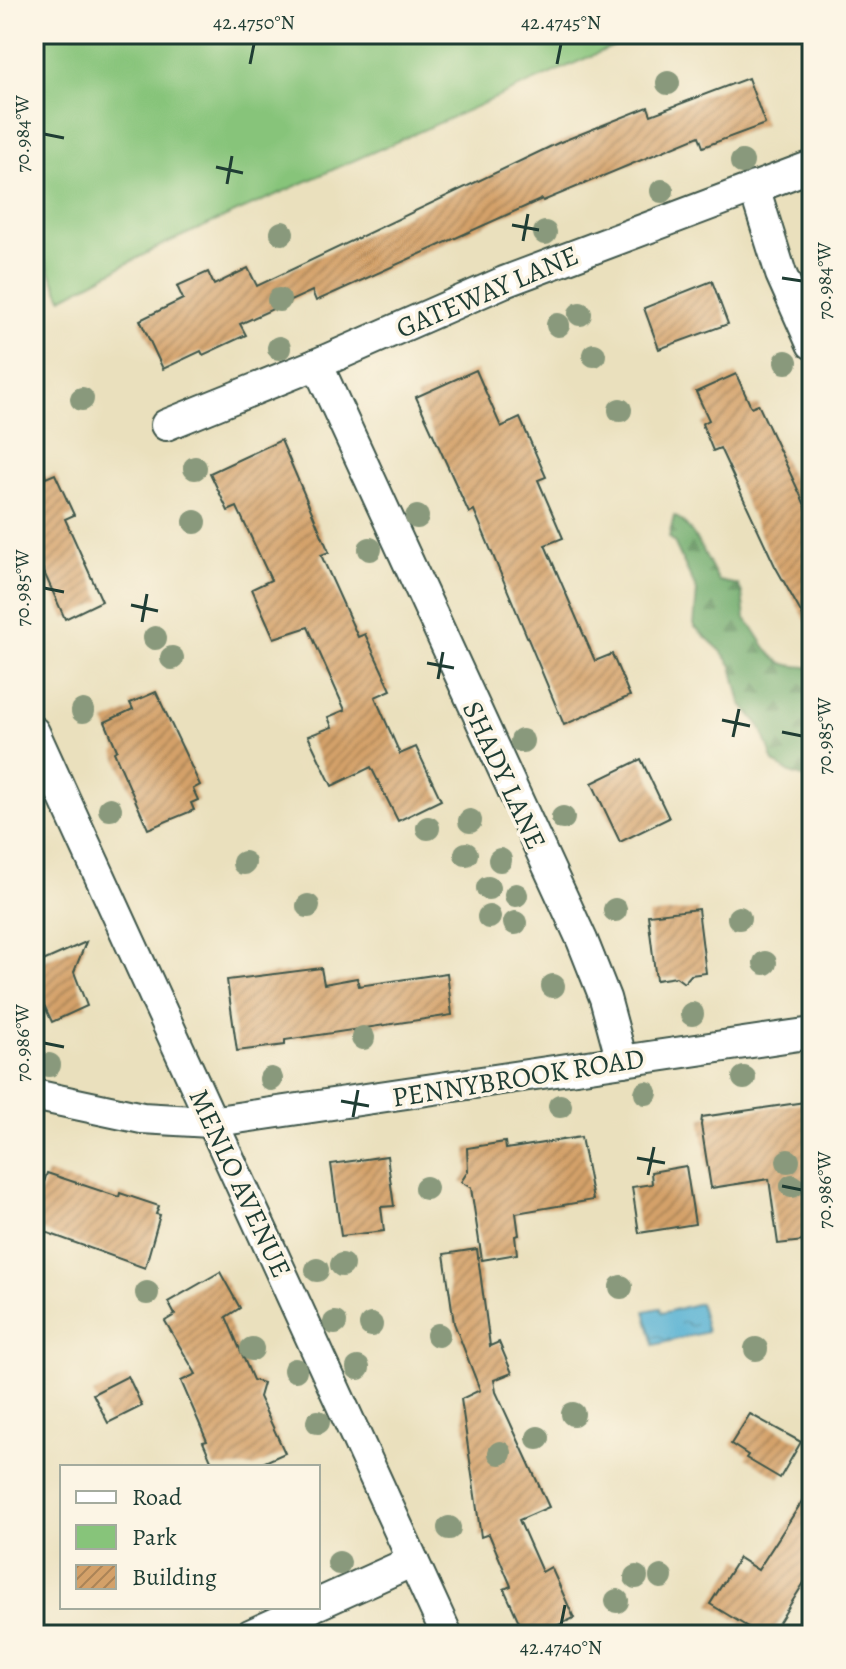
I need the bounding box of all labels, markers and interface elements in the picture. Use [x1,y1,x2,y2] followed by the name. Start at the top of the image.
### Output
[213,9,295,36] text: 42.4750°N
[521,9,601,36] text: 42.4745°N
[9,95,36,173] text: 70.984°W
[390,236,584,347] street label: GATEWAY LANE
[811,242,838,320] text: 70.984°W
[9,549,36,627] text: 70.985°W
[453,695,555,856] street label: SHADY LANE
[811,697,838,775] text: 70.985°W
[9,1004,36,1082] text: 70.986°W
[389,1039,647,1117] street label: PENNYBROOK ROAD
[180,1083,300,1284] street label: MENLO AVENUE
[811,1151,838,1229] text: 70.986°W
[60,1465,320,1609] legend
[132,1481,182,1513] text: Road
[132,1521,177,1553] text: Park
[132,1561,217,1593] text: Building
[520,1634,602,1661] text: 42.4740°N

